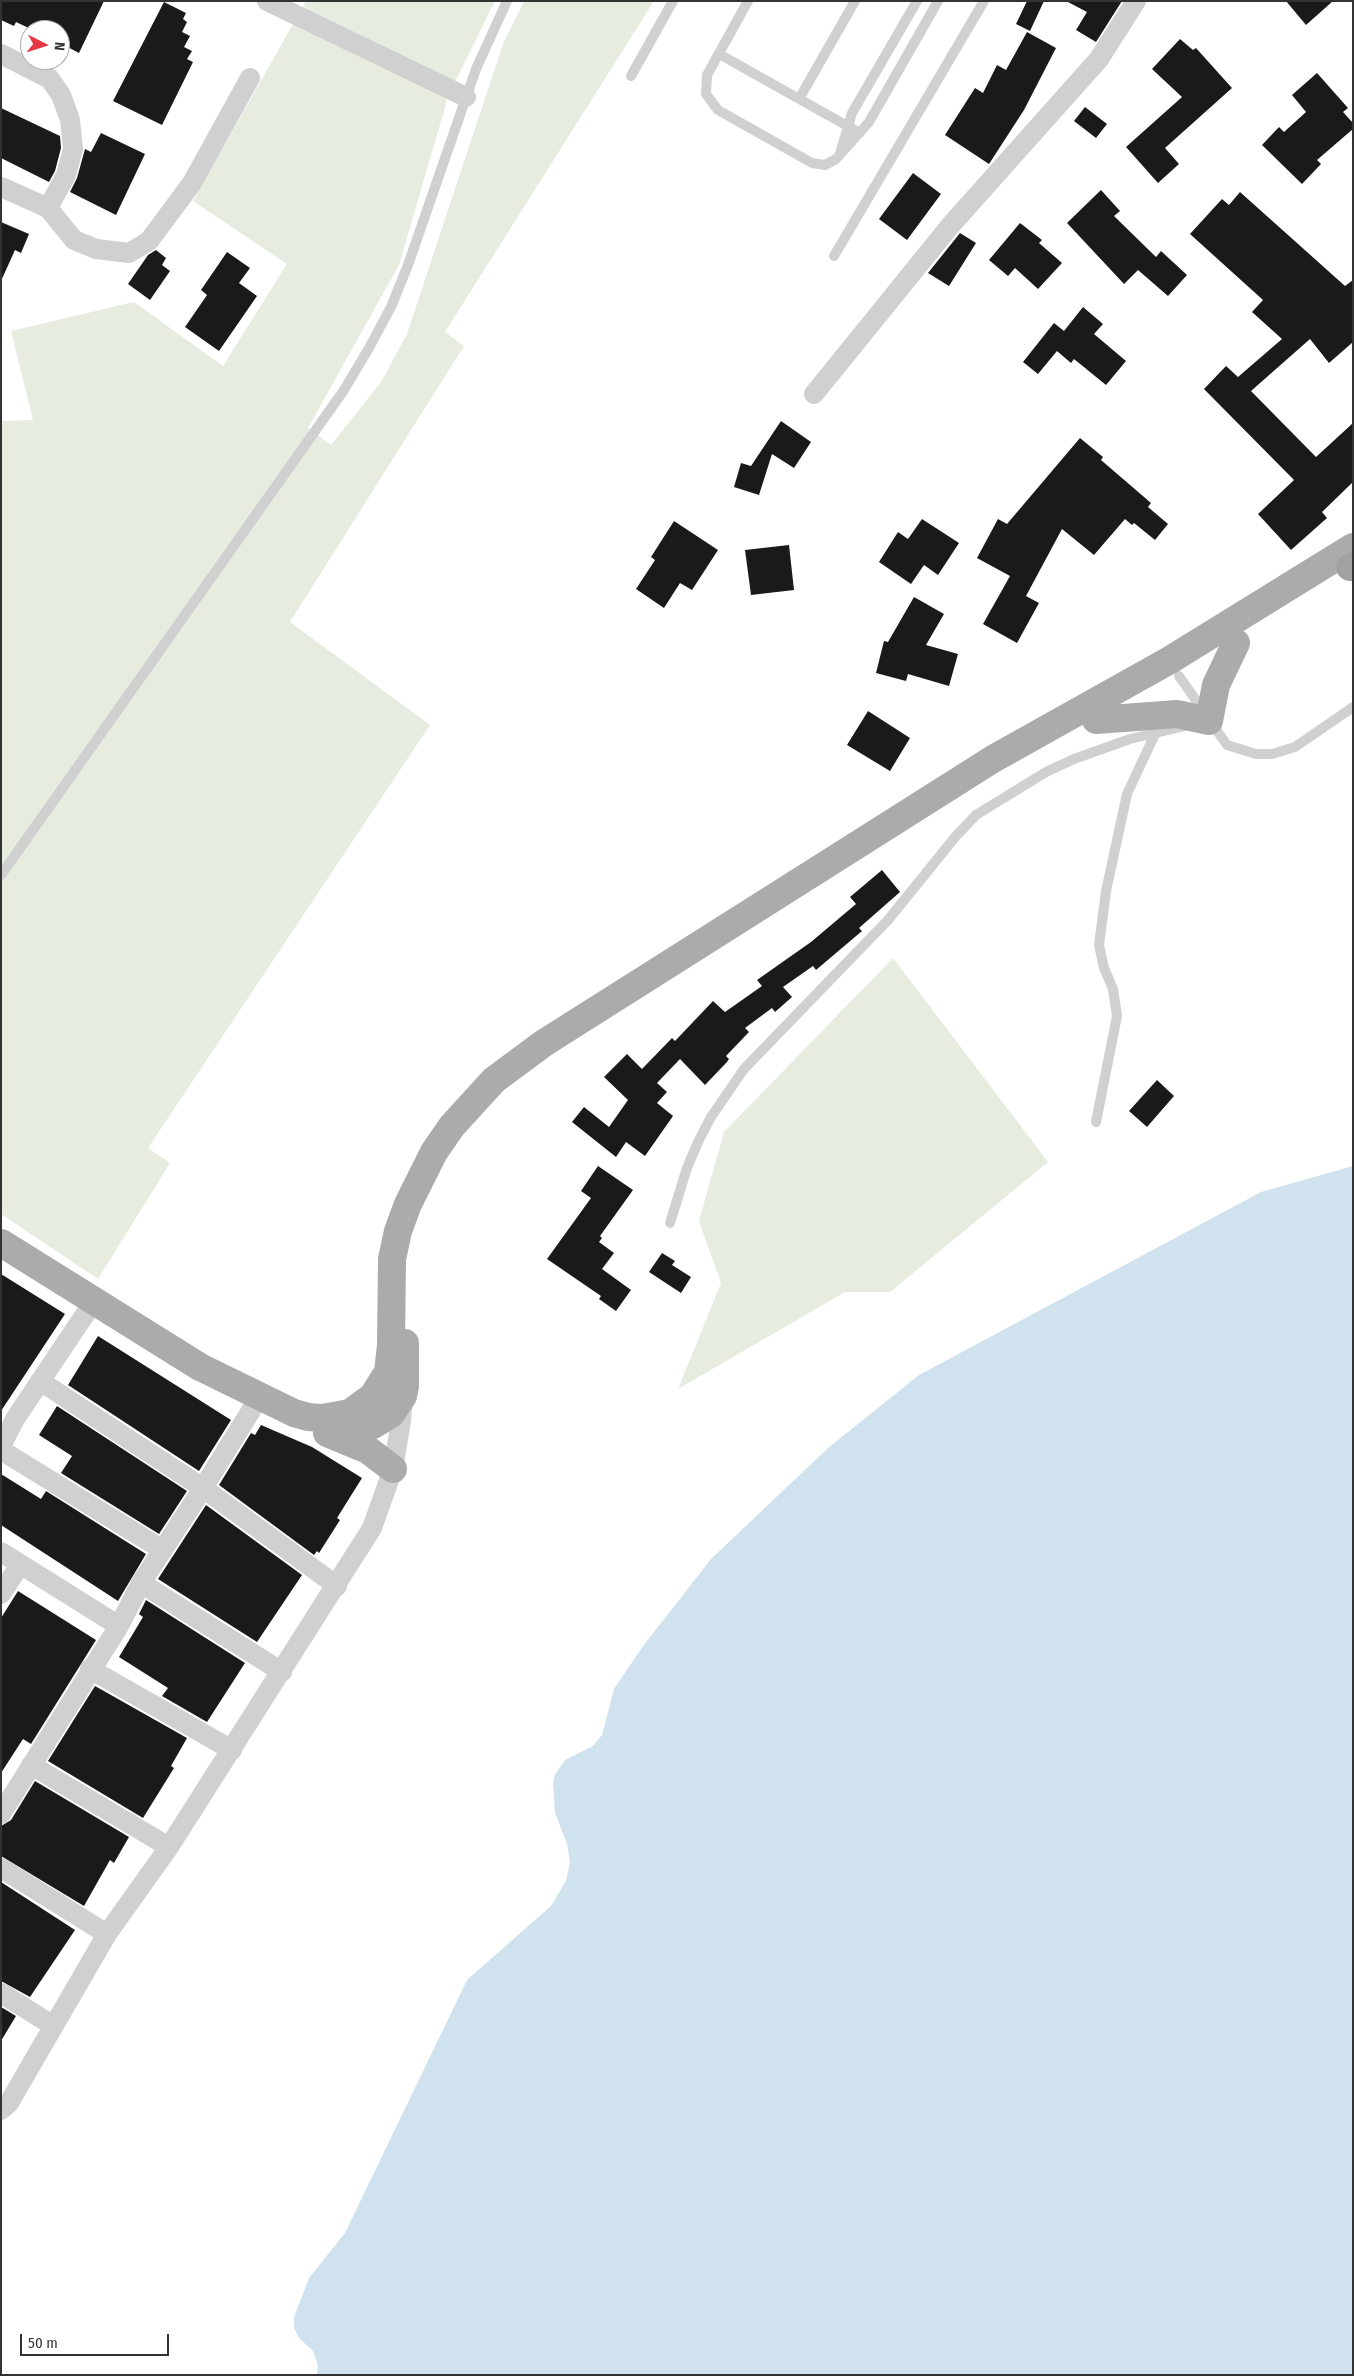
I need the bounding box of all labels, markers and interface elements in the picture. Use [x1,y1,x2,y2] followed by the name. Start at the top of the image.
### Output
[20,20,70,70] north arrow
[51,41,68,51] text: N
[22,2324,171,2356] scale bar
[28,2334,58,2352] text: 50 m

